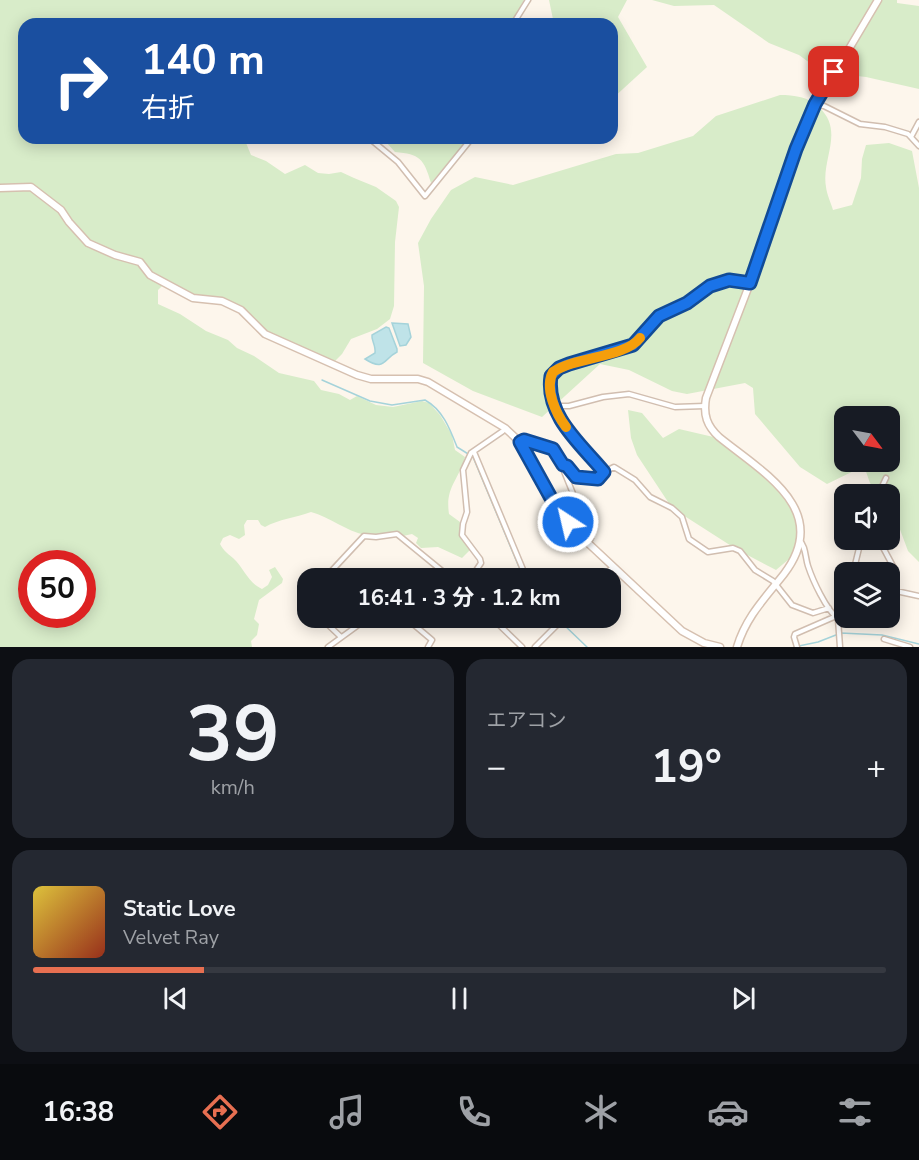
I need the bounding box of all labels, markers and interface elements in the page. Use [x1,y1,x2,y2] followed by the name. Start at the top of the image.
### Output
[141,32,265,89] text: 140 m
[42,42,120,120] icon: right
[808,46,859,97] pin
[817,55,850,88] icon: arrive
[141,90,195,127] text: 右折
[834,406,900,472] north arrow
[834,406,900,628] map controls
[834,484,900,550] button: sound
[536,490,600,554] position arrow
[18,550,96,628] speed limit sign: 50
[834,562,900,628] button: layers
[358,583,560,613] text: 16:41 · 3 分 · 1.2 km
[186,681,280,788] text: 39
[487,707,567,734] text: エアコン
[651,737,722,798] text: 19°
[487,745,506,790] text: −
[866,745,886,790] text: +
[211,774,255,801] text: km/h
[123,894,236,924] text: Static Love
[123,924,219,951] text: Velvet Ray
[159,982,192,1015] icon: previous
[443,982,476,1015] icon: pause
[727,982,760,1015] icon: next
[199,1091,241,1133] icon: directions
[326,1091,368,1133] icon: music
[453,1091,495,1133] icon: phone
[580,1091,622,1133] icon: climate
[707,1091,749,1133] icon: car
[834,1091,876,1133] icon: filters
[43,1094,114,1131] text: 16:38

